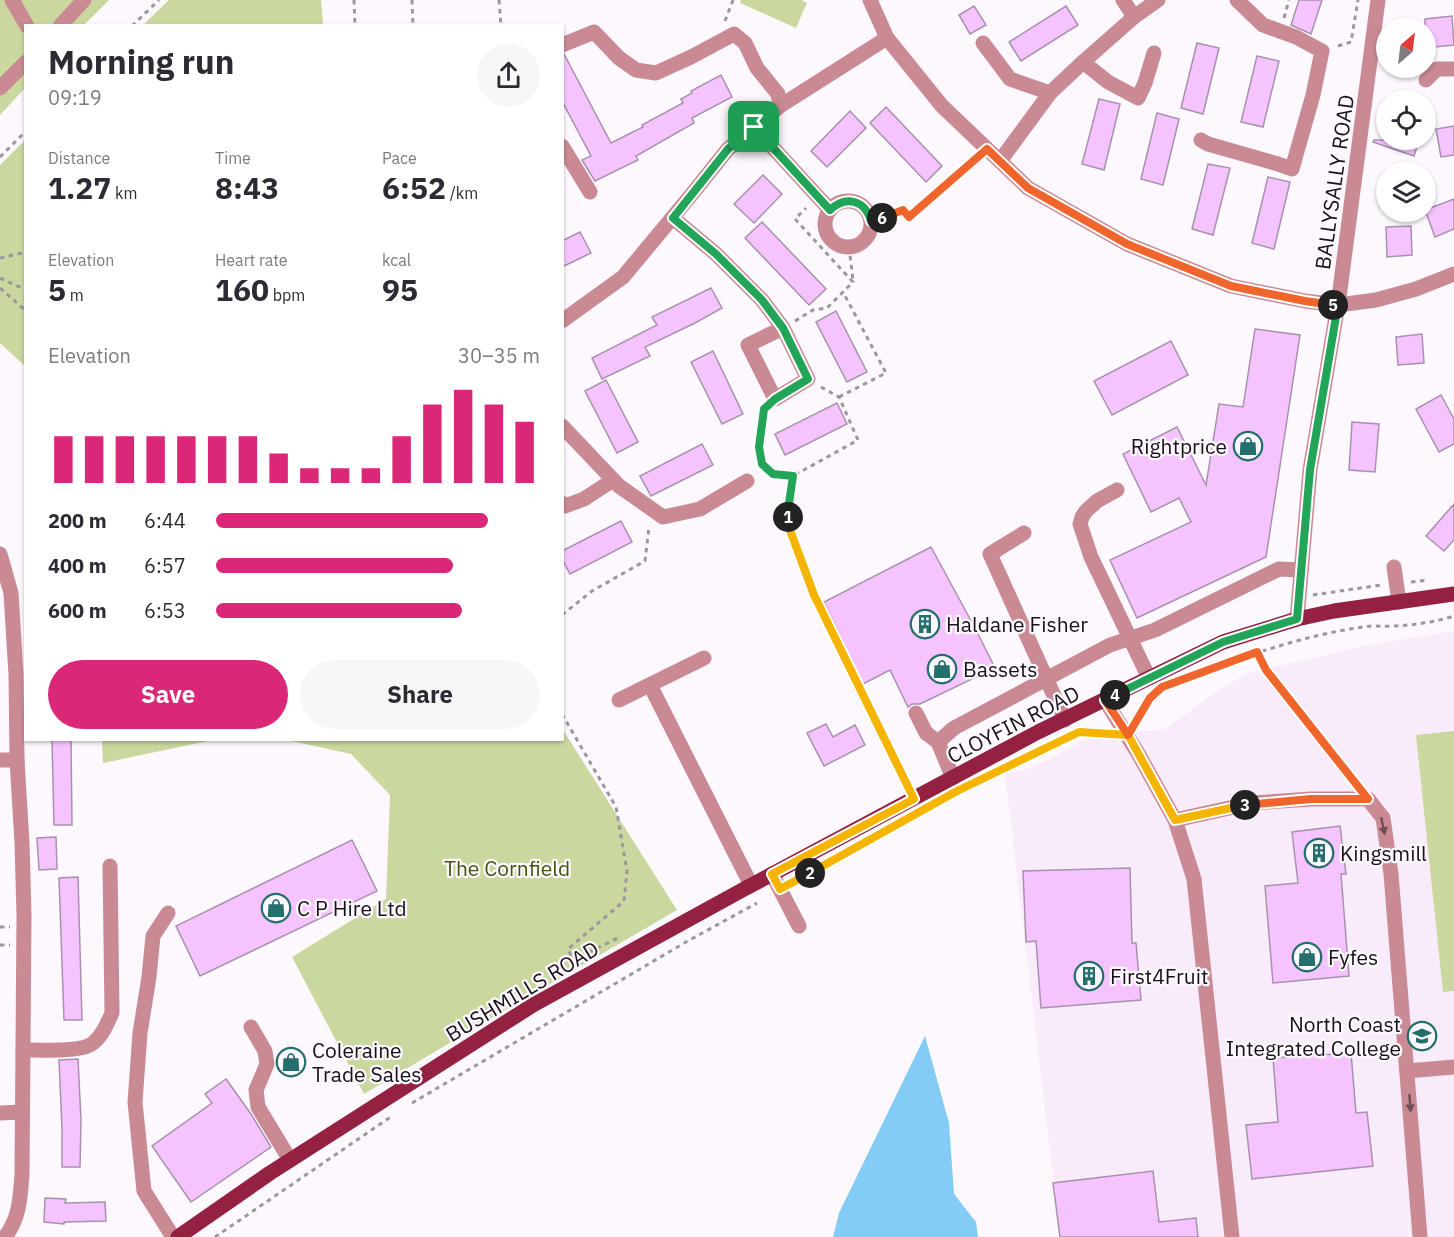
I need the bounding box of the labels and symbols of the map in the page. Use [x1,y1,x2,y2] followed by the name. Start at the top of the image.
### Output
[1376,18,1436,78] north arrow
[1308,93,1360,271] street label: BALLYSALLY ROAD
[728,101,779,152] pin
[867,203,897,233] pin: 6
[1318,290,1348,320] pin: 5
[1232,430,1264,462] shop icon: Rightprice
[1131,432,1227,460] place label: Rightprice
[773,502,803,532] pin: 1
[909,608,941,640] building icon: Haldane Fisher
[946,610,1088,638] place label: Haldane Fisher
[926,653,958,685] shop icon: Bassets
[963,655,1037,683] place label: Bassets
[942,679,1084,769] street label: CLOYFIN ROAD
[1100,680,1130,710] pin: 4
[1230,790,1260,820] pin: 3
[1379,817,1388,836] one-way arrow
[1303,837,1335,869] building icon: Kingsmill
[1340,839,1427,867] place label: Kingsmill
[444,854,570,882] park label: The Cornfield
[795,858,825,888] pin: 2
[260,892,292,924] shop icon: C P Hire Ltd
[297,894,407,922] place label: C P Hire Ltd
[440,934,604,1048] street label: BUSHMILLS ROAD
[1291,941,1323,973] shop icon: Fyfes
[1328,943,1378,971] place label: Fyfes
[1073,960,1105,992] building icon: First4Fruit
[1110,962,1208,990] place label: First4Fruit
[1226,1010,1401,1062] place label: North Coast Integrated College
[1406,1020,1438,1052] school or university icon: North Coast Integrated College
[312,1036,421,1088] place label: Coleraine Trade Sales
[275,1046,307,1078] shop icon: Coleraine Trade Sales
[1405,1094,1415,1113] one-way arrow

